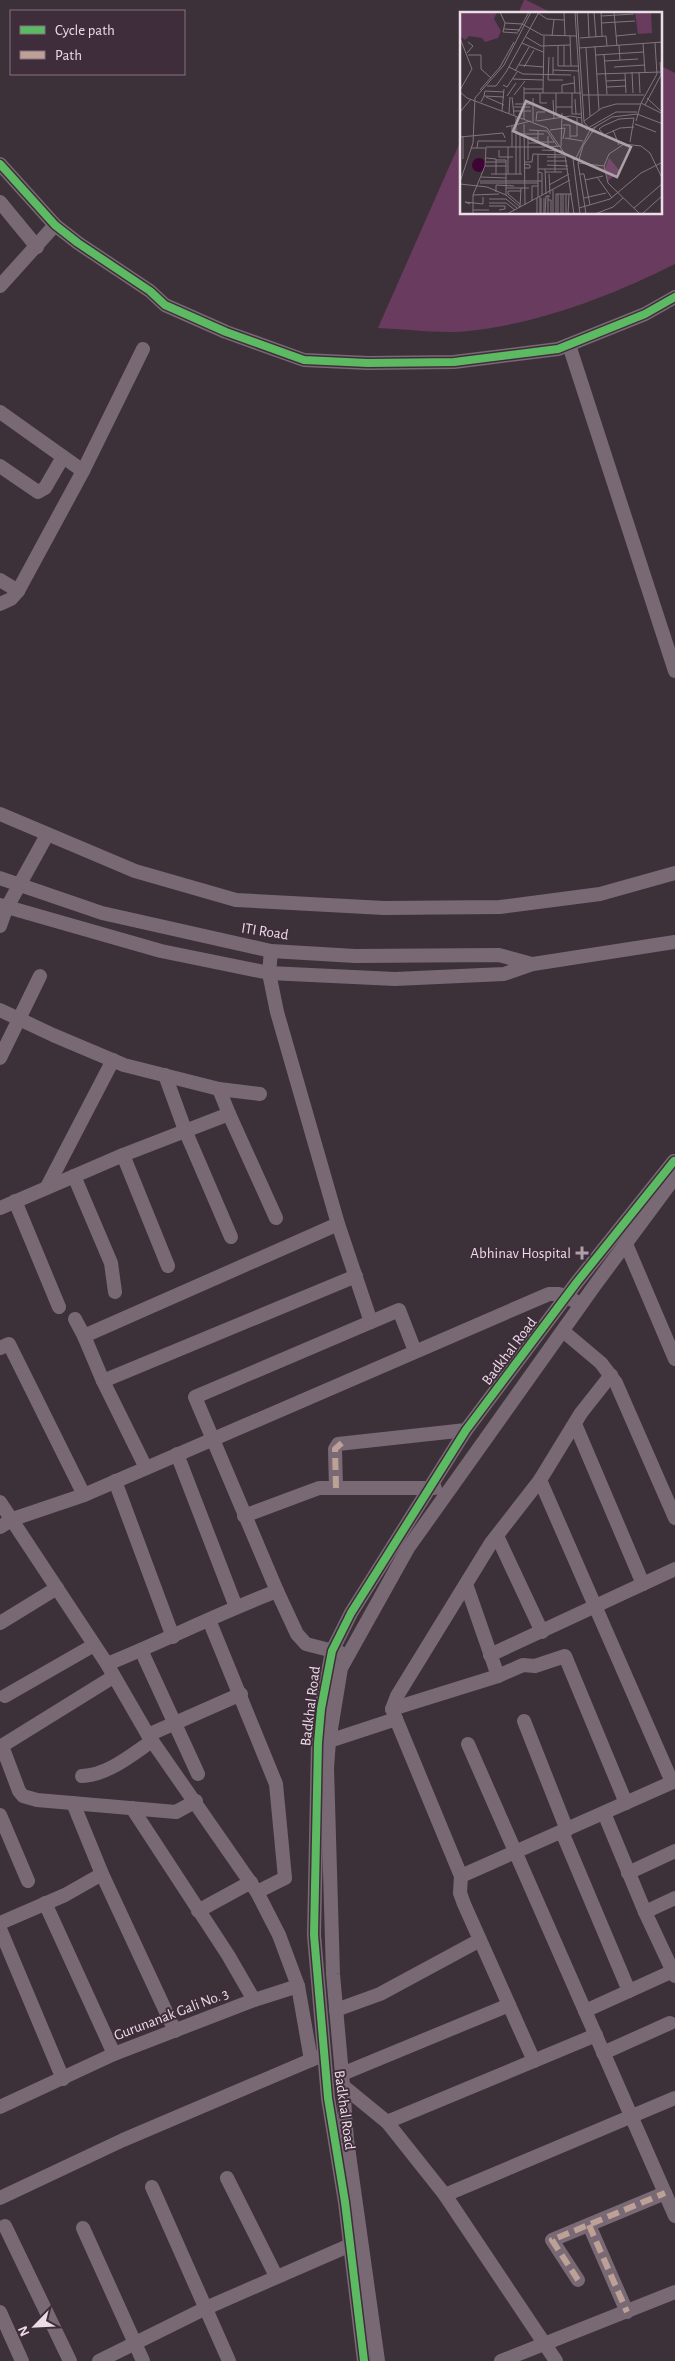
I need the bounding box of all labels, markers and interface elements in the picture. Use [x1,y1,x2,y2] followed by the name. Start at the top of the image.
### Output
[10,10,185,75] legend
[460,12,662,215] inset map
[55,23,115,38] text: Cycle path
[55,48,82,63] text: Path
[240,920,290,943] street label: ITI Road
[470,1246,571,1261] place label: Abhinav Hospital
[575,1246,589,1260] marker: Abhinav Hospital
[479,1315,540,1388] street label: Badkhal Road
[298,1665,323,1747] street label: Badkhal Road
[112,1986,231,2043] street label: Gurunanak Gali No. 3
[331,2069,358,2151] street label: Badkhal Road
[10,2301,60,2351] north arrow
[16,2324,32,2338] text: N

